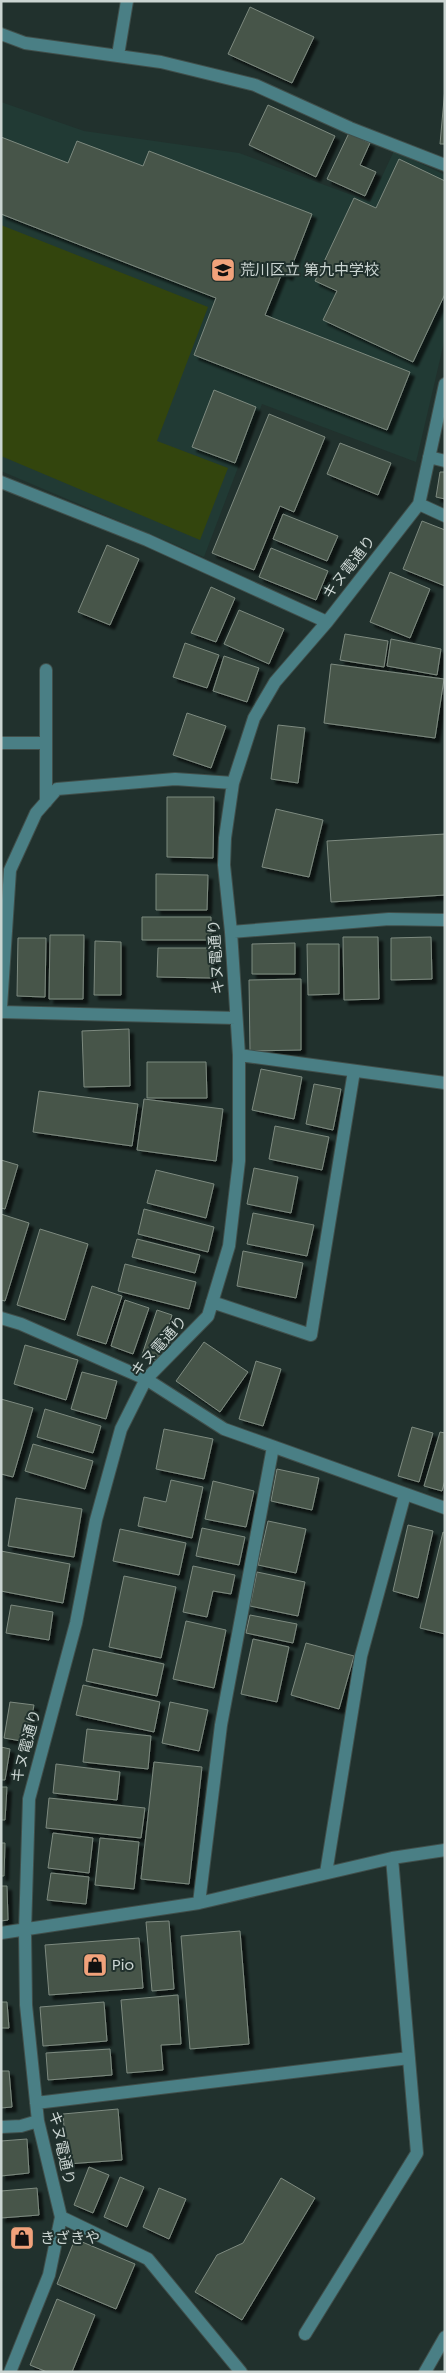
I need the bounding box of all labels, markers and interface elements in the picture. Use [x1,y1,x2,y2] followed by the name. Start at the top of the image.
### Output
[210,257,236,283] school or university icon: 荒川区立 第九中学校
[240,259,379,280] place label: 荒川区立 第九中学校
[317,531,380,603] street label: キヌ電通り
[202,919,229,995] street label: キヌ電通り
[126,1311,192,1381] street label: キヌ電通り
[6,1707,45,1785] street label: キヌ電通り
[82,1952,108,1978] shop icon: Pio
[112,1954,134,1975] place label: Pio
[44,2109,81,2187] street label: キヌ電通り
[9,2225,35,2251] shop icon: きざきや
[40,2227,100,2248] place label: きざきや

